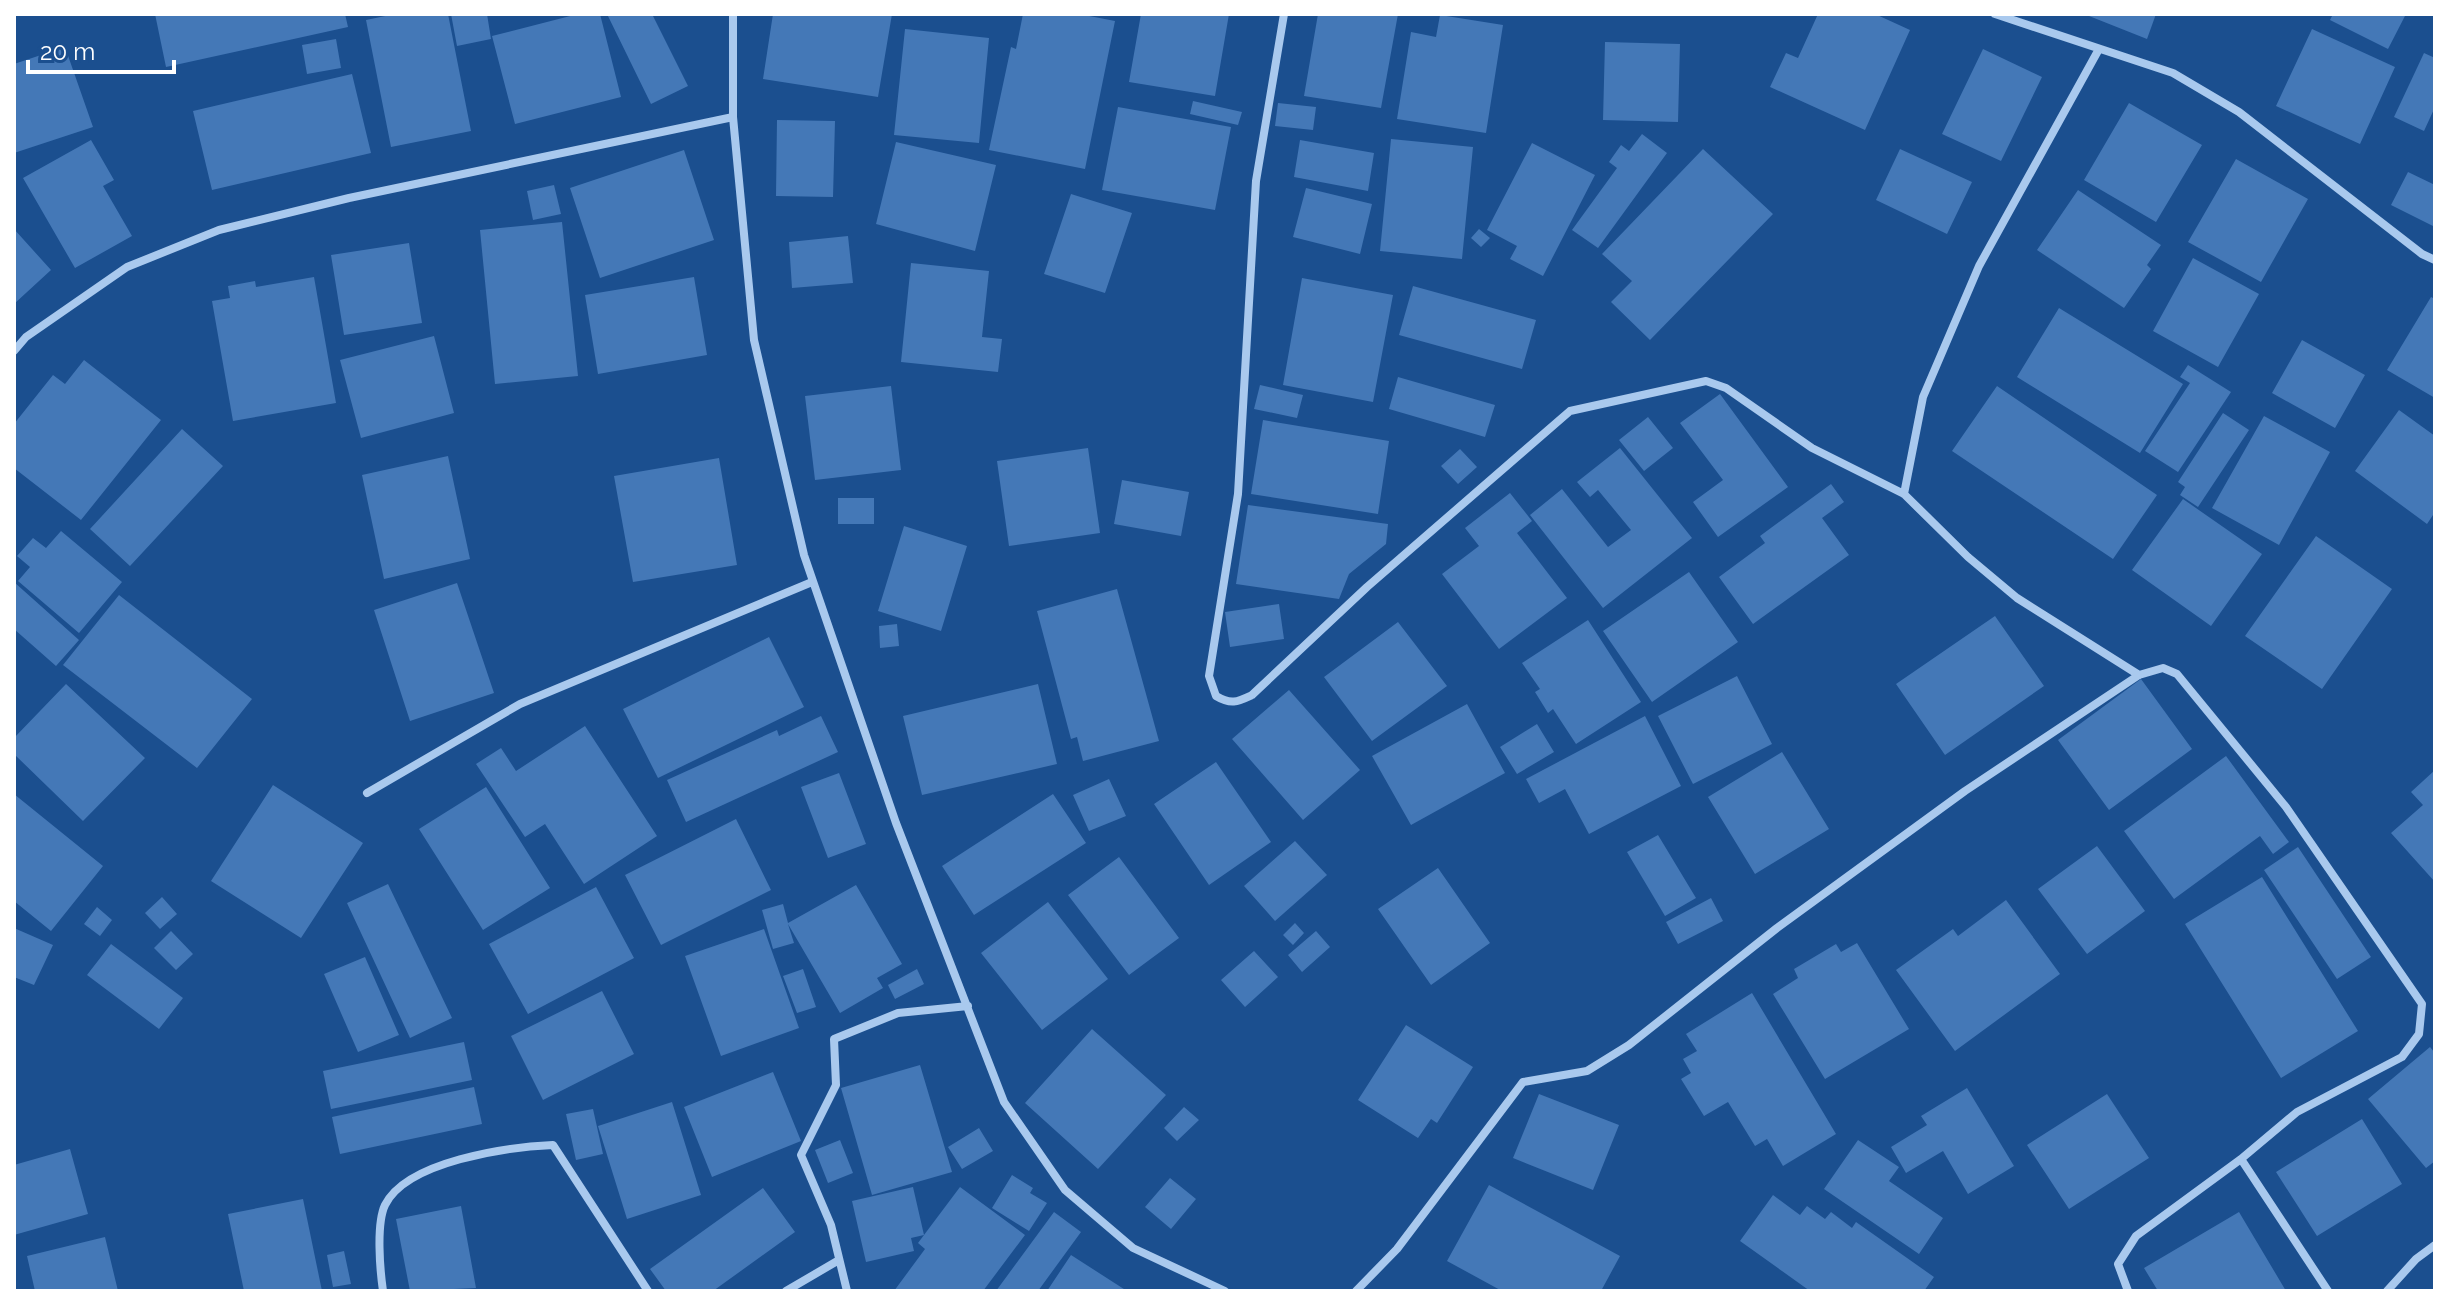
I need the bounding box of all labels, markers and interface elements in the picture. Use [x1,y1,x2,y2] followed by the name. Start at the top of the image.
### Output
[28,24,174,74] scale bar
[40,37,95,66] text: 20 m

